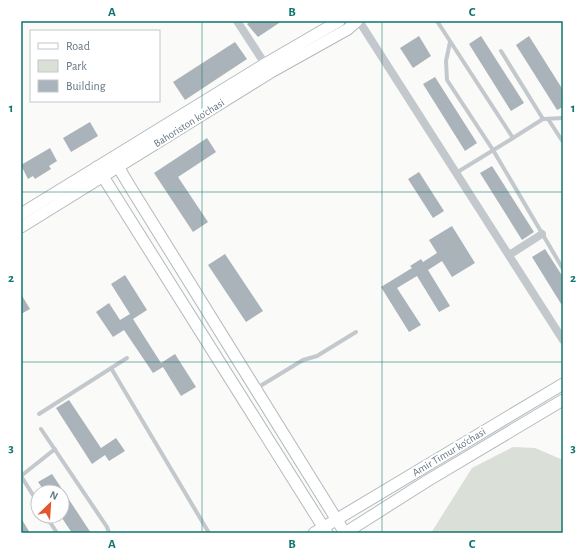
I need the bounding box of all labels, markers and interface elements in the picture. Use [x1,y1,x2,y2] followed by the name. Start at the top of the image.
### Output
[108,6,116,19] text: A
[288,6,296,19] text: B
[469,6,476,19] text: C
[30,30,160,102] legend
[66,40,90,52] text: Road
[66,60,87,72] text: Park
[66,80,106,92] text: Building
[152,97,226,149] street label: Bahoriston ko‘chasi
[9,102,13,115] text: 1
[571,102,575,115] text: 1
[8,272,14,285] text: 2
[570,272,576,285] text: 2
[410,426,488,478] street label: Amir Timur ko‘chasi
[8,442,14,455] text: 3
[570,442,576,455] text: 3
[30,484,70,524] north arrow
[48,489,60,502] text: N
[108,538,116,551] text: A
[288,538,296,551] text: B
[469,538,476,551] text: C

